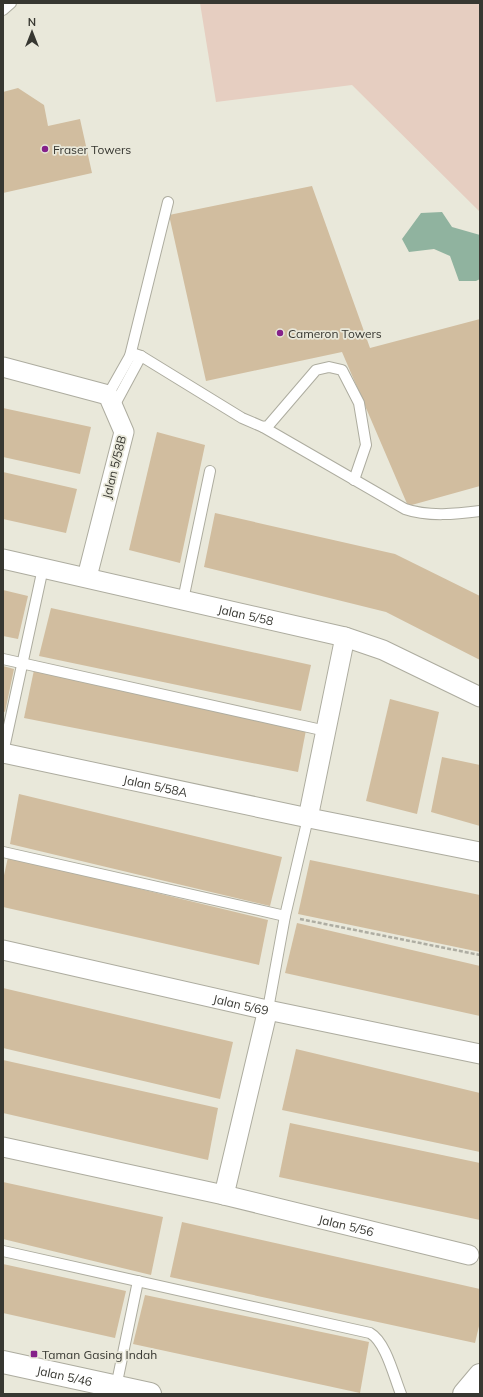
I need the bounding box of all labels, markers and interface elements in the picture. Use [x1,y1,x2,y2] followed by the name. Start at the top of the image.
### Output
[12,12,52,52] north arrow
[28,15,36,29] text: N
[53,142,131,157] place label: Fraser Towers
[40,144,50,154] marker: Fraser Towers
[288,326,382,341] place label: Cameron Towers
[275,328,285,338] marker: Cameron Towers
[99,434,129,500] street label: Jalan 5/58B
[217,601,275,628] street label: Jalan 5/58
[122,771,189,800] street label: Jalan 5/58A
[212,991,270,1018] street label: Jalan 5/69
[317,1211,375,1239] street label: Jalan 5/56
[42,1347,157,1362] place label: Taman Gasing Indah
[29,1349,39,1359] marker: Taman Gasing Indah
[35,1362,94,1389] street label: Jalan 5/46

